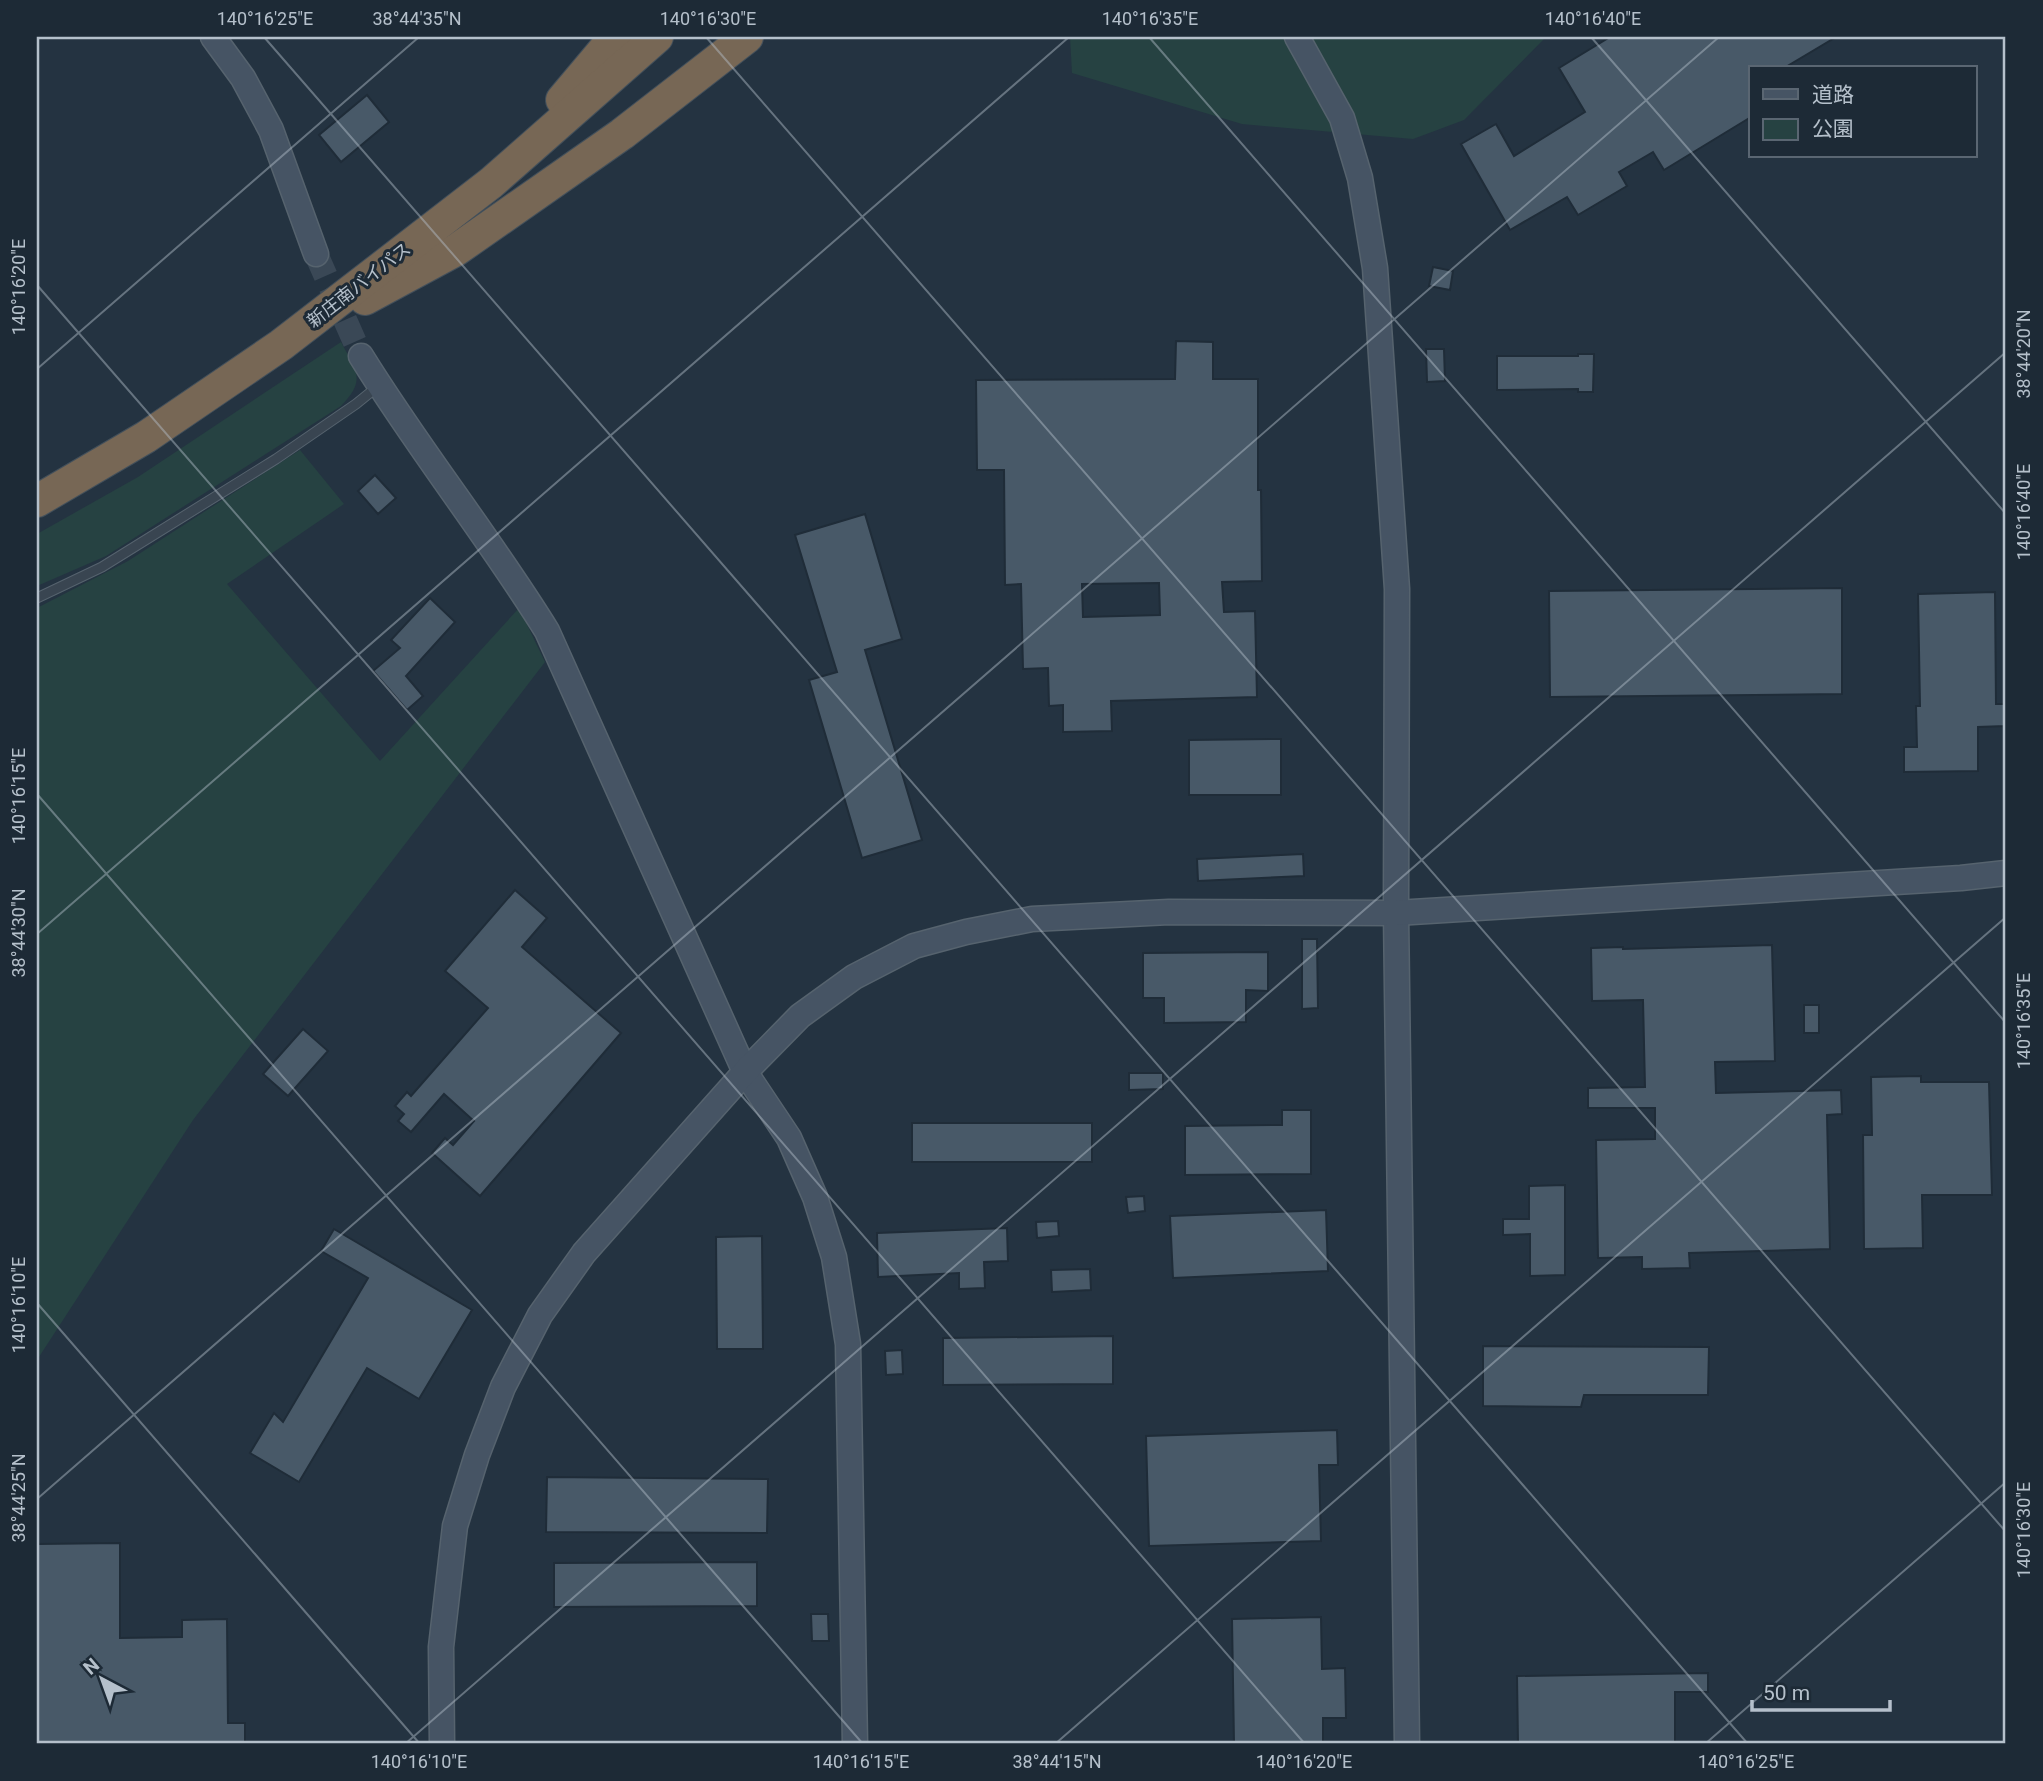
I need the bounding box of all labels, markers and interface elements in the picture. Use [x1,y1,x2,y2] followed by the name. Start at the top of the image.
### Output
[217,8,313,29] text: 140°16'25"E
[372,8,462,29] text: 38°44'35"N
[660,8,756,29] text: 140°16'30"E
[1102,8,1198,29] text: 140°16'35"E
[1545,8,1641,29] text: 140°16'40"E
[1749,66,1976,158] legend
[1812,83,1854,107] text: 道路
[1812,117,1854,141] text: 公園
[303,238,415,332] street label: 新庄南バイパス
[8,239,29,335] text: 140°16'20"E
[2013,309,2034,399] text: 38°44'20"N
[2013,464,2034,560] text: 140°16'40"E
[8,748,29,844] text: 140°16'15"E
[8,888,29,978] text: 38°44'30"N
[2013,973,2034,1069] text: 140°16'35"E
[8,1257,29,1353] text: 140°16'10"E
[8,1453,29,1543] text: 38°44'25"N
[2013,1482,2034,1578] text: 140°16'30"E
[66,1644,136,1714] north arrow
[79,1653,104,1680] text: N
[1752,1669,1891,1713] scale bar
[1763,1681,1810,1705] text: 50 m
[371,1751,467,1772] text: 140°16'10"E
[813,1751,909,1772] text: 140°16'15"E
[1012,1751,1102,1772] text: 38°44'15"N
[1256,1751,1352,1772] text: 140°16'20"E
[1698,1751,1794,1772] text: 140°16'25"E

